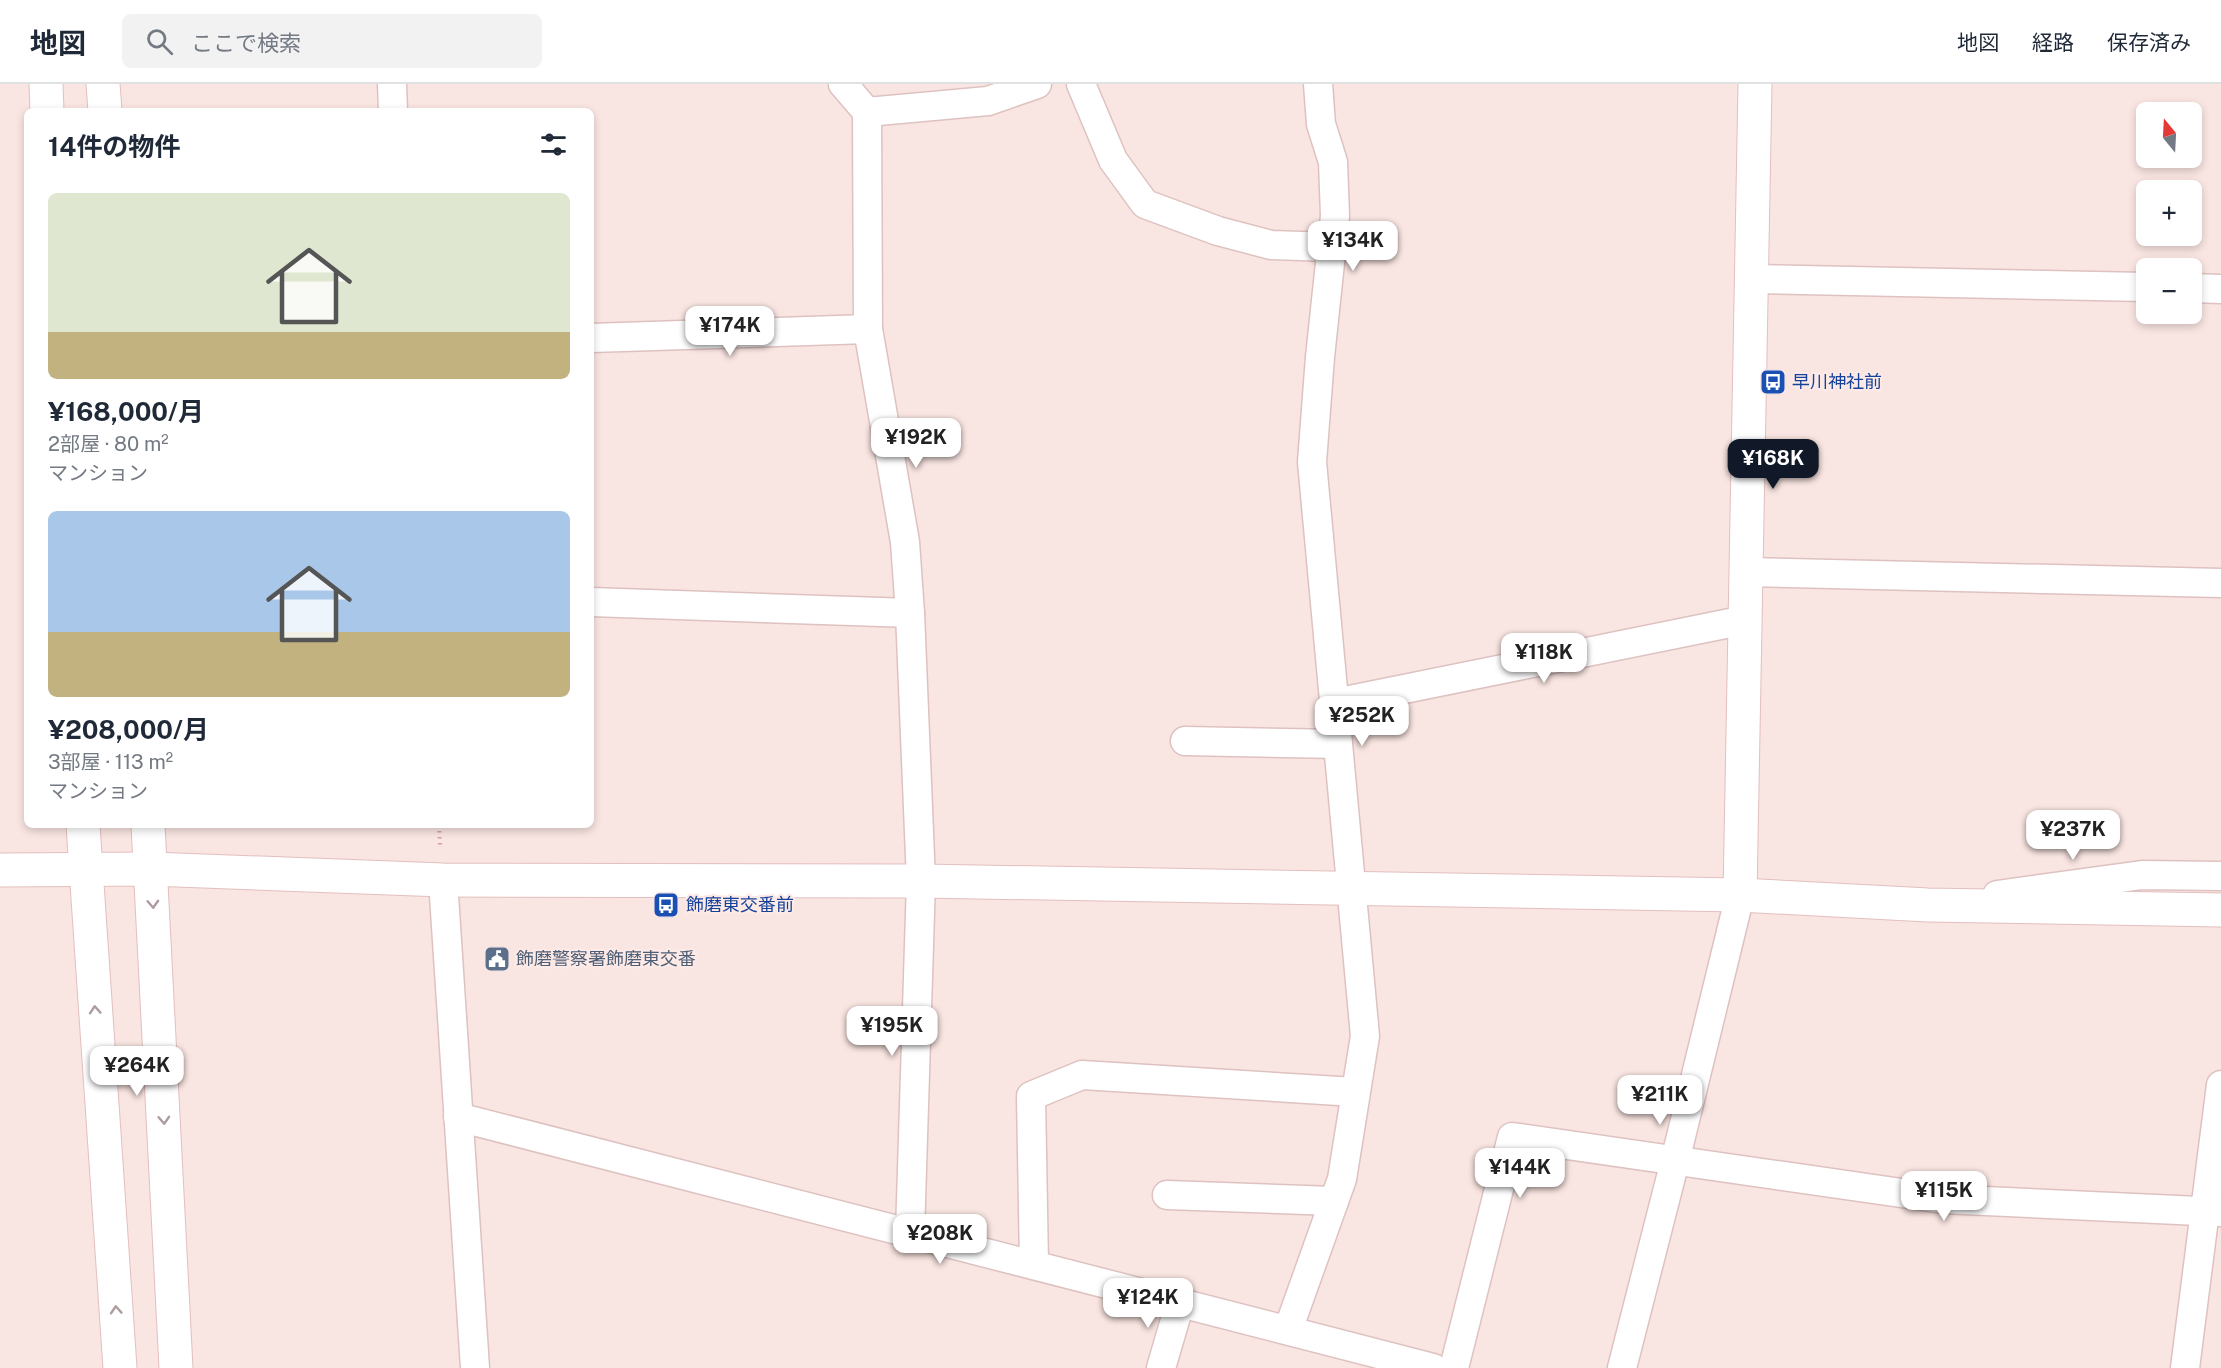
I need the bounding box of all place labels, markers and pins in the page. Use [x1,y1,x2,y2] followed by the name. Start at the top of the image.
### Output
[1311,221,1395,272] pin: ¥134K
[688,306,772,357] pin: ¥174K
[1758,367,1788,397] bus stop icon: 早川神社前
[1792,371,1882,392] place label: 早川神社前
[874,418,958,469] pin: ¥192K
[1731,439,1815,490] pin: ¥168K
[1502,633,1586,684] pin: ¥118K
[1320,696,1404,747] pin: ¥252K
[2031,810,2115,861] pin: ¥237K
[651,890,681,920] bus stop icon: 飾磨東交番前
[686,894,794,915] place label: 飾磨東交番前
[482,944,512,974] public building icon: 飾磨警察署飾磨東交番
[516,948,696,969] place label: 飾磨警察署飾磨東交番
[850,1006,934,1057] pin: ¥195K
[95,1046,179,1097] pin: ¥264K
[1618,1075,1702,1126] pin: ¥211K
[1478,1148,1562,1199] pin: ¥144K
[1902,1171,1986,1222] pin: ¥115K
[898,1214,982,1265] pin: ¥208K
[1106,1278,1190,1329] pin: ¥124K

